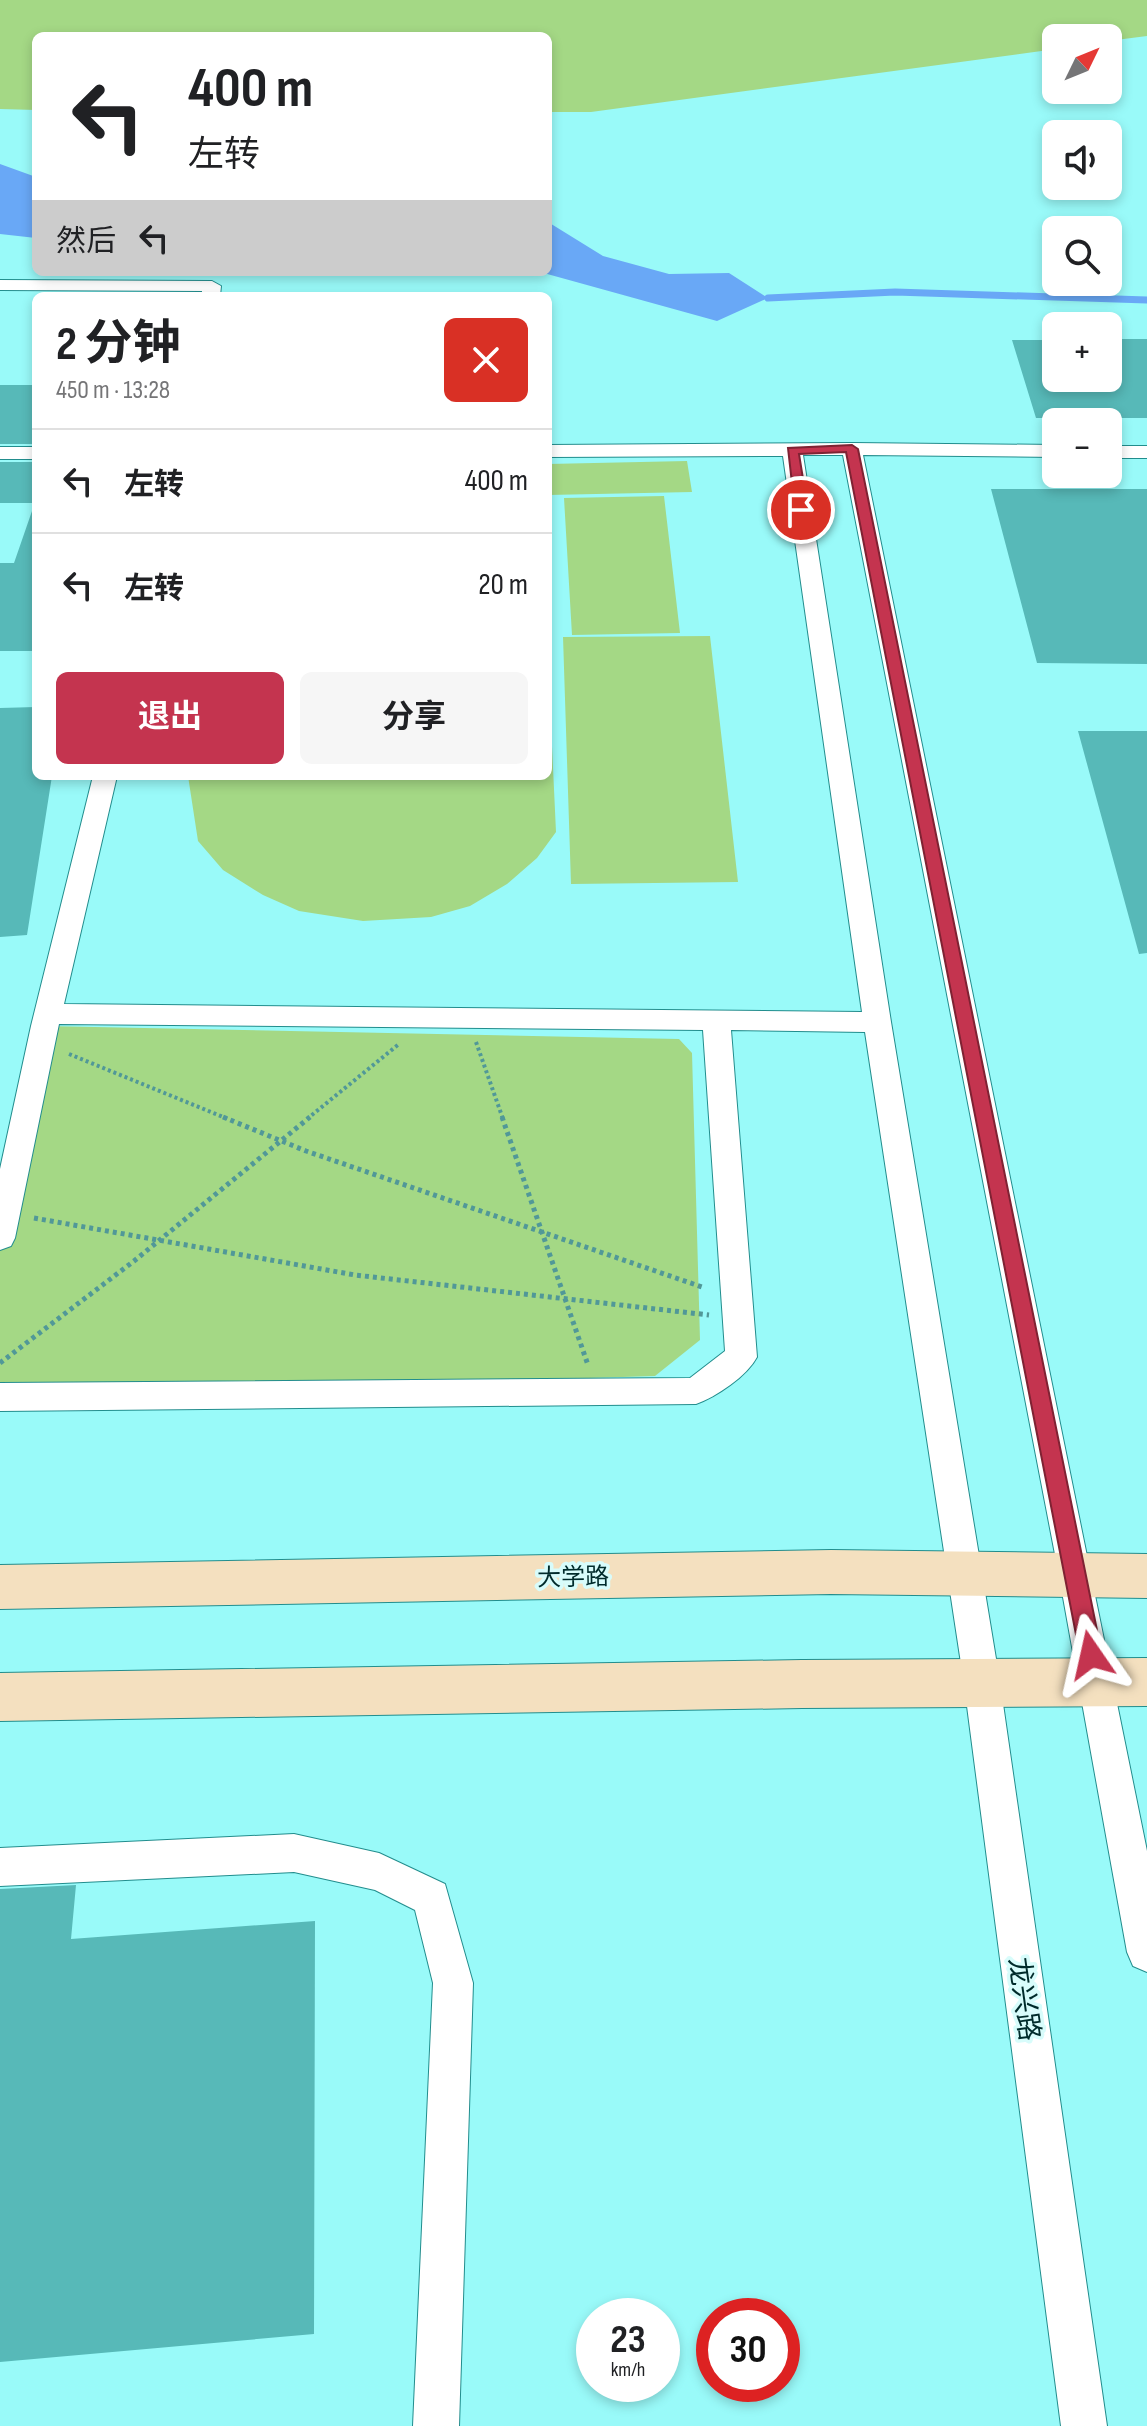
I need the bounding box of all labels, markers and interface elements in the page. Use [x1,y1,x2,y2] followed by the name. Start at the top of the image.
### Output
[1042,24,1122,104] north arrow
[1042,24,1122,488] map controls
[188,56,313,123] text: 400 m
[56,64,160,168] icon: left
[1042,120,1122,200] button: sound
[188,134,260,177] text: 左转
[132,216,176,260] icon: left
[1042,216,1122,296] button: search
[56,224,116,260] text: 然后
[1042,312,1122,392] button: +
[56,316,181,373] text: 2 分钟
[444,318,528,402] button: close
[56,375,170,406] text: 450 m · 13:28
[1042,408,1122,488] button: −
[56,459,100,503] icon: left
[465,463,528,499] text: 400 m
[124,467,184,503] text: 左转
[767,476,835,544] pin
[779,488,823,532] icon: arrive
[56,563,100,607] icon: left
[478,567,528,603] text: 20 m
[124,571,184,607] text: 左转
[56,672,284,764] button: 退出
[300,672,528,764] button: 分享
[537,1562,609,1593] street label: 大学路
[1049,1613,1133,1697] position arrow
[1001,1955,1046,2043] street label: 龙兴路
[696,2298,800,2402] speed limit sign: 30
[610,2316,646,2364] text: 23
[611,2358,645,2382] text: km/h

